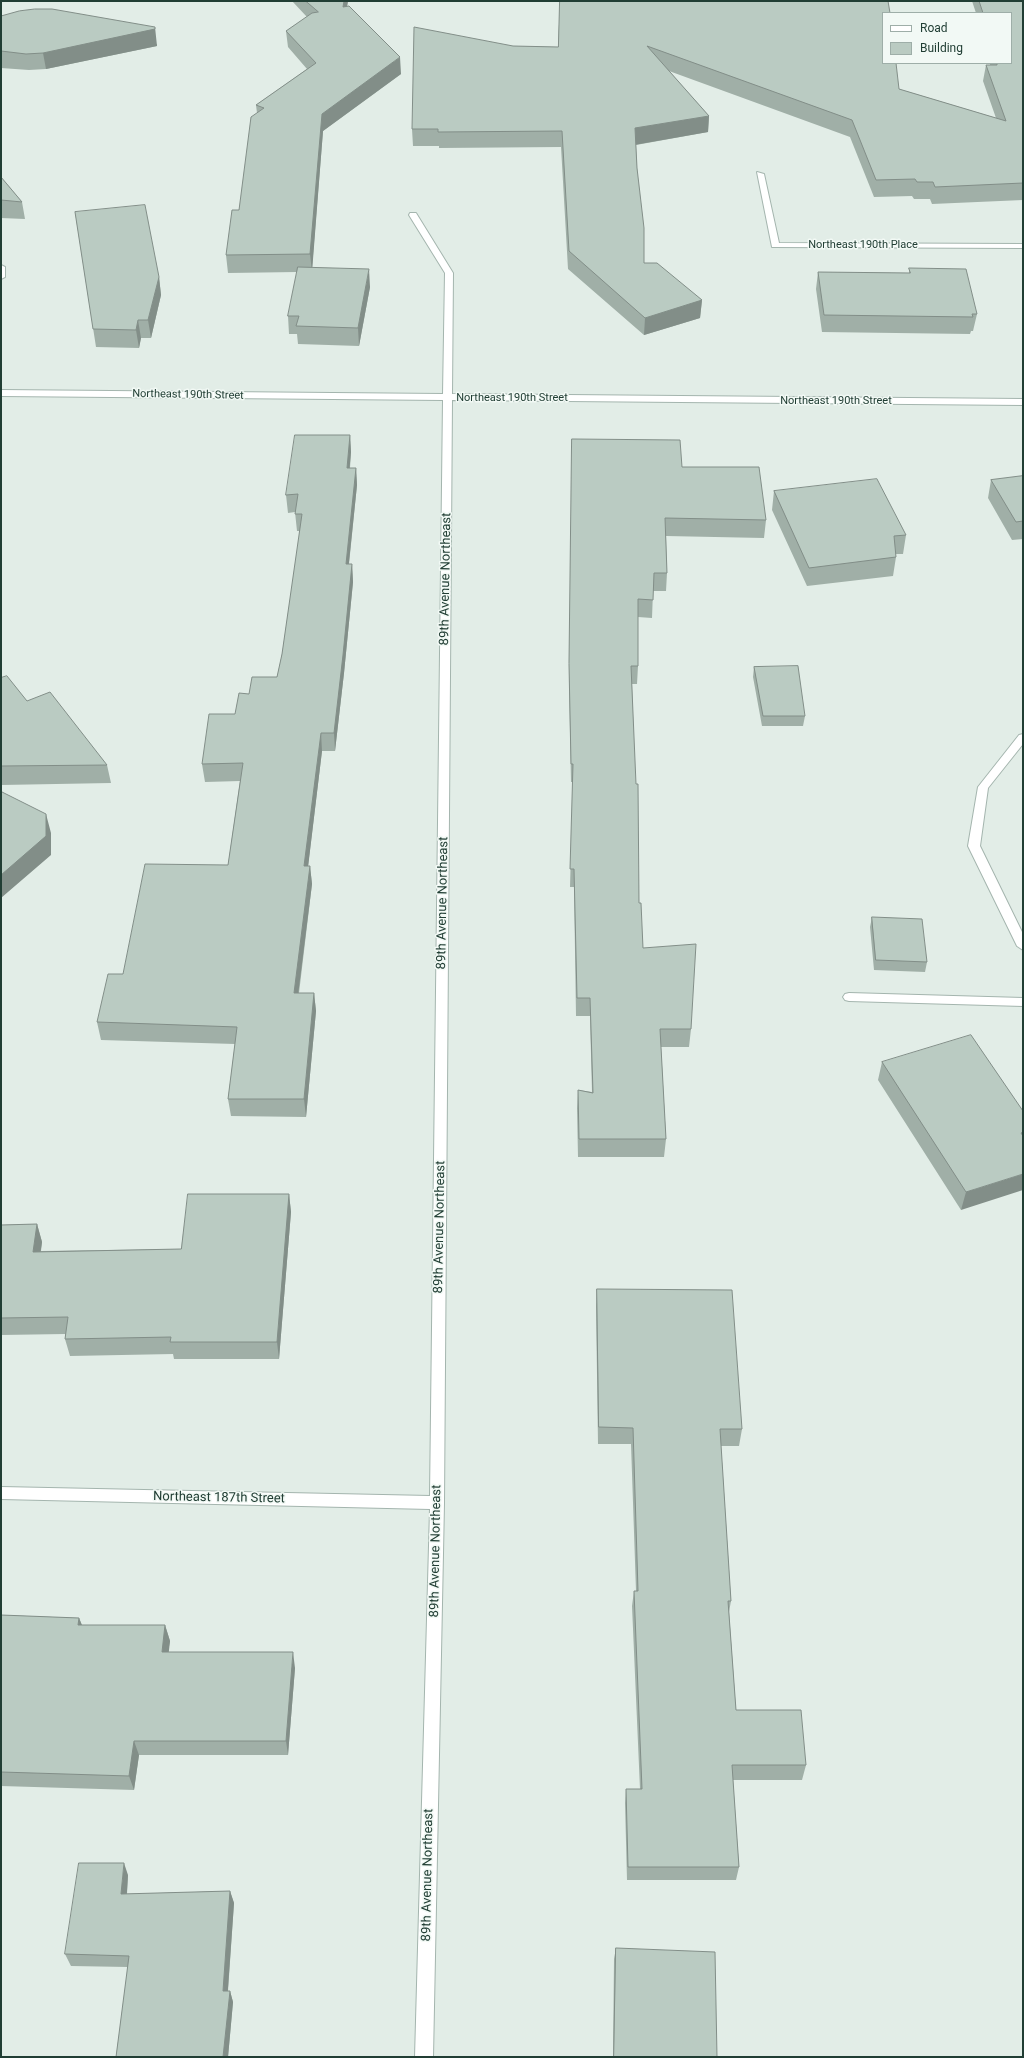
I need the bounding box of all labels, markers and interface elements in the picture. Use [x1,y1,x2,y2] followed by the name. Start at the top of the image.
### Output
[882,12,1012,64] legend
[920,21,948,35] text: Road
[920,41,963,55] text: Building
[808,238,918,252] street label: Northeast 190th Place
[132,387,244,403] street label: Northeast 190th Street
[456,391,568,405] street label: Northeast 190th Street
[780,394,892,408] street label: Northeast 190th Street
[437,513,455,645] street label: 89th Avenue Northeast
[434,837,452,969] street label: 89th Avenue Northeast
[431,1161,449,1293] street label: 89th Avenue Northeast
[427,1485,445,1617] street label: 89th Avenue Northeast
[153,1489,285,1507] street label: Northeast 187th Street
[419,1809,437,1941] street label: 89th Avenue Northeast

